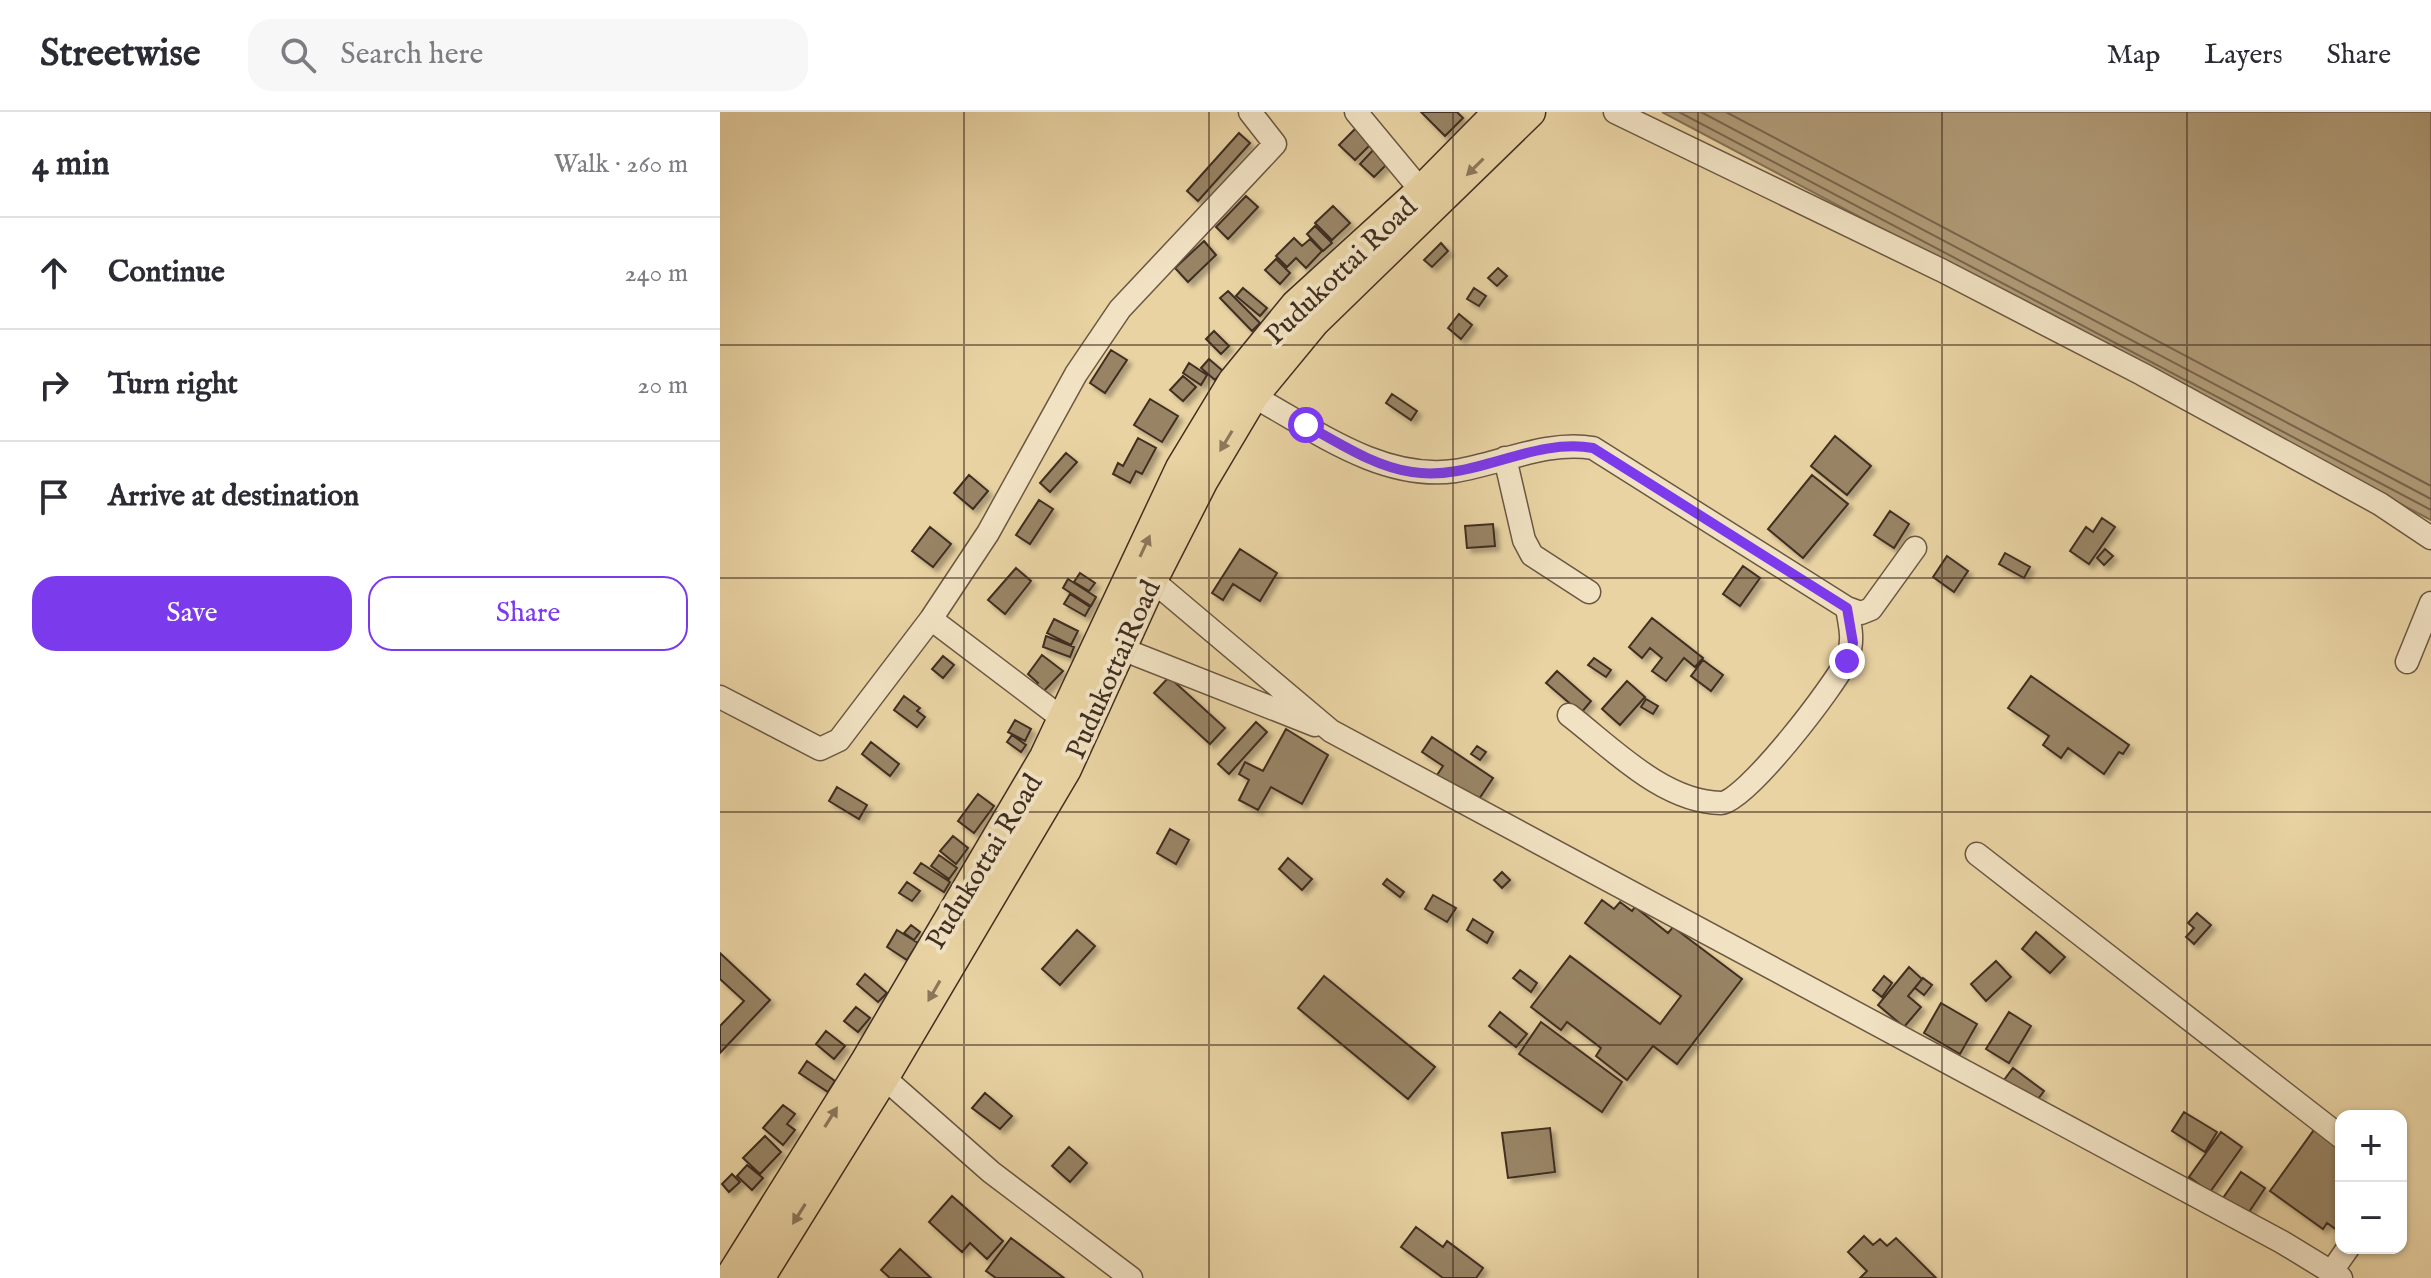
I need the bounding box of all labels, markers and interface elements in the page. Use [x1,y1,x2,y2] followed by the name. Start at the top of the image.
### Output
[248,19,808,91] search box
[40,31,200,79] text: Streetwise
[276,33,320,77] icon: search
[340,36,483,74] text: Search here
[2107,38,2160,73] text: Map
[2204,38,2283,73] text: Layers
[2327,38,2391,73] text: Share
[32,143,110,186] text: 4 min
[554,148,688,181] text: Walk · 260 m
[1466,157,1485,176] one-way arrow
[1258,190,1425,353] street label: Pudukottai Road
[32,251,76,295] icon: ahead
[108,254,225,292] text: Continue
[625,257,688,290] text: 240 m
[32,363,76,407] icon: right
[108,366,238,404] text: Turn right
[637,369,688,402] text: 20 m
[1288,407,1324,443] route start
[1219,430,1233,452] one-way arrow
[32,475,76,519] icon: arrive
[108,478,359,516] text: Arrive at destination
[1138,534,1152,558] one-way arrow
[1059,575,1169,765] street label: PudukottaiRoad
[32,576,352,651] button: Save
[368,576,688,651] button: Share
[1829,643,1865,679] route end
[919,768,1051,956] street label: Pudukottai Road
[927,980,941,1003] one-way arrow
[824,1106,838,1128] one-way arrow
[2335,1110,2407,1254] map controls
[2335,1110,2407,1182] button: +
[2335,1182,2407,1254] button: −
[792,1203,806,1225] one-way arrow

